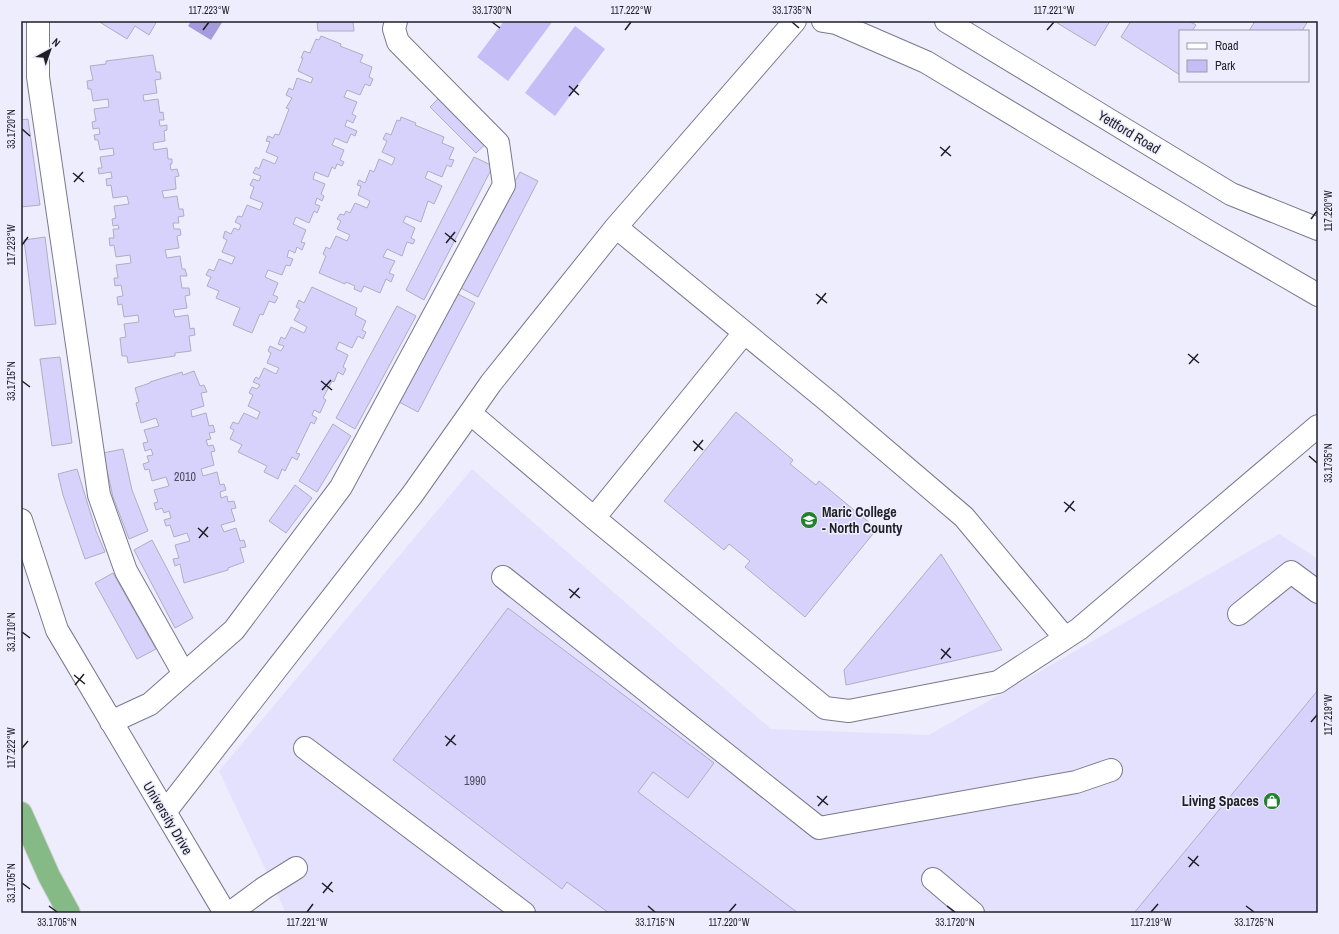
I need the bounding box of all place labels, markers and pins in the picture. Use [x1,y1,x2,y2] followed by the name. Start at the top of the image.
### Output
[822,503,903,537] place label: Maric College - North County
[799,510,819,530] school or university icon: Maric College - North County
[1262,791,1282,811] shop icon: Living Spaces
[1182,792,1259,810] place label: Living Spaces

